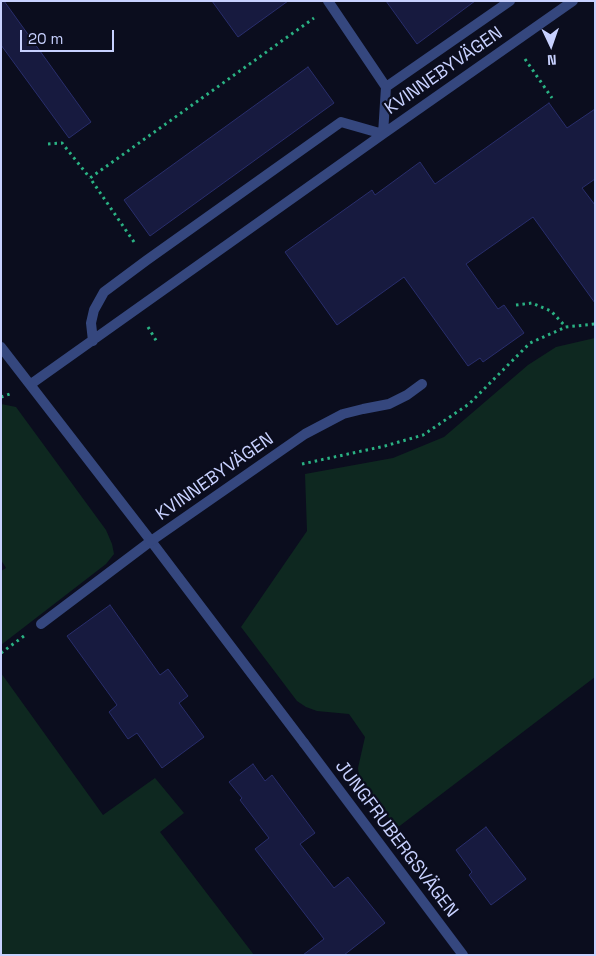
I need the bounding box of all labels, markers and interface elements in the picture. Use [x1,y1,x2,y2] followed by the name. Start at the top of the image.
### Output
[22,20,116,52] scale bar
[526,20,576,70] north arrow
[381,22,507,120] street label: KVINNEBYVÄGEN
[28,29,63,48] text: 20 m
[547,51,557,69] text: N
[152,428,278,526] street label: KVINNEBYVÄGEN
[330,756,462,922] street label: JUNGFRUBERGSVÄGEN

